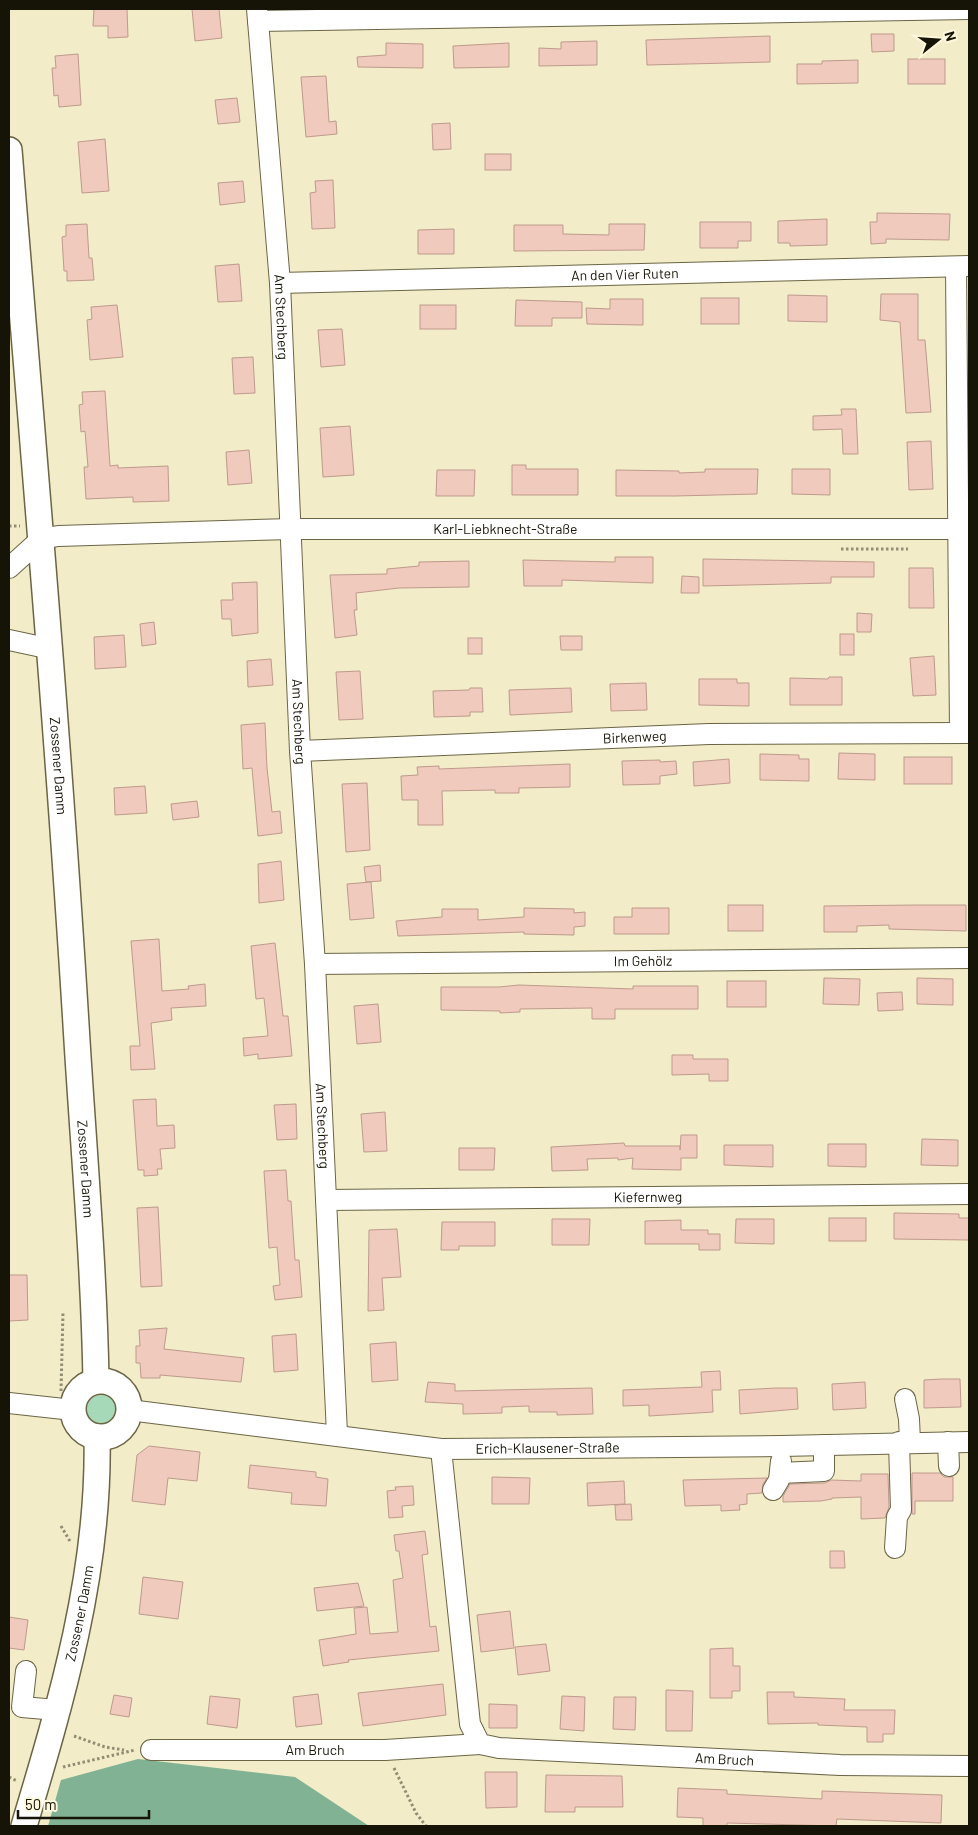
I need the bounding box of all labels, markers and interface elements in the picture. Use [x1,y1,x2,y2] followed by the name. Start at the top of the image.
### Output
[913,15,963,65] north arrow
[941,29,960,43] text: N
[571,264,679,284] street label: An den Vier Ruten
[271,273,292,360] street label: Am Stechberg
[433,520,578,537] street label: Karl-Liebknecht-Straße
[289,678,310,765] street label: Am Stechberg
[47,717,71,815] street label: Zossener Damm
[602,727,667,746] street label: Birkenweg
[614,952,672,969] street label: Im Gehölz
[313,1083,334,1169] street label: Am Stechberg
[74,1120,98,1218] street label: Zossener Damm
[614,1188,682,1205] street label: Kiefernweg
[475,1438,620,1457] street label: Erich-Klausener-Straße
[61,1564,96,1663] street label: Zossener Damm
[285,1741,345,1758] street label: Am Bruch
[694,1749,754,1769] street label: Am Bruch
[18,1788,149,1820] scale bar
[25,1795,57,1813] text: 50 m

